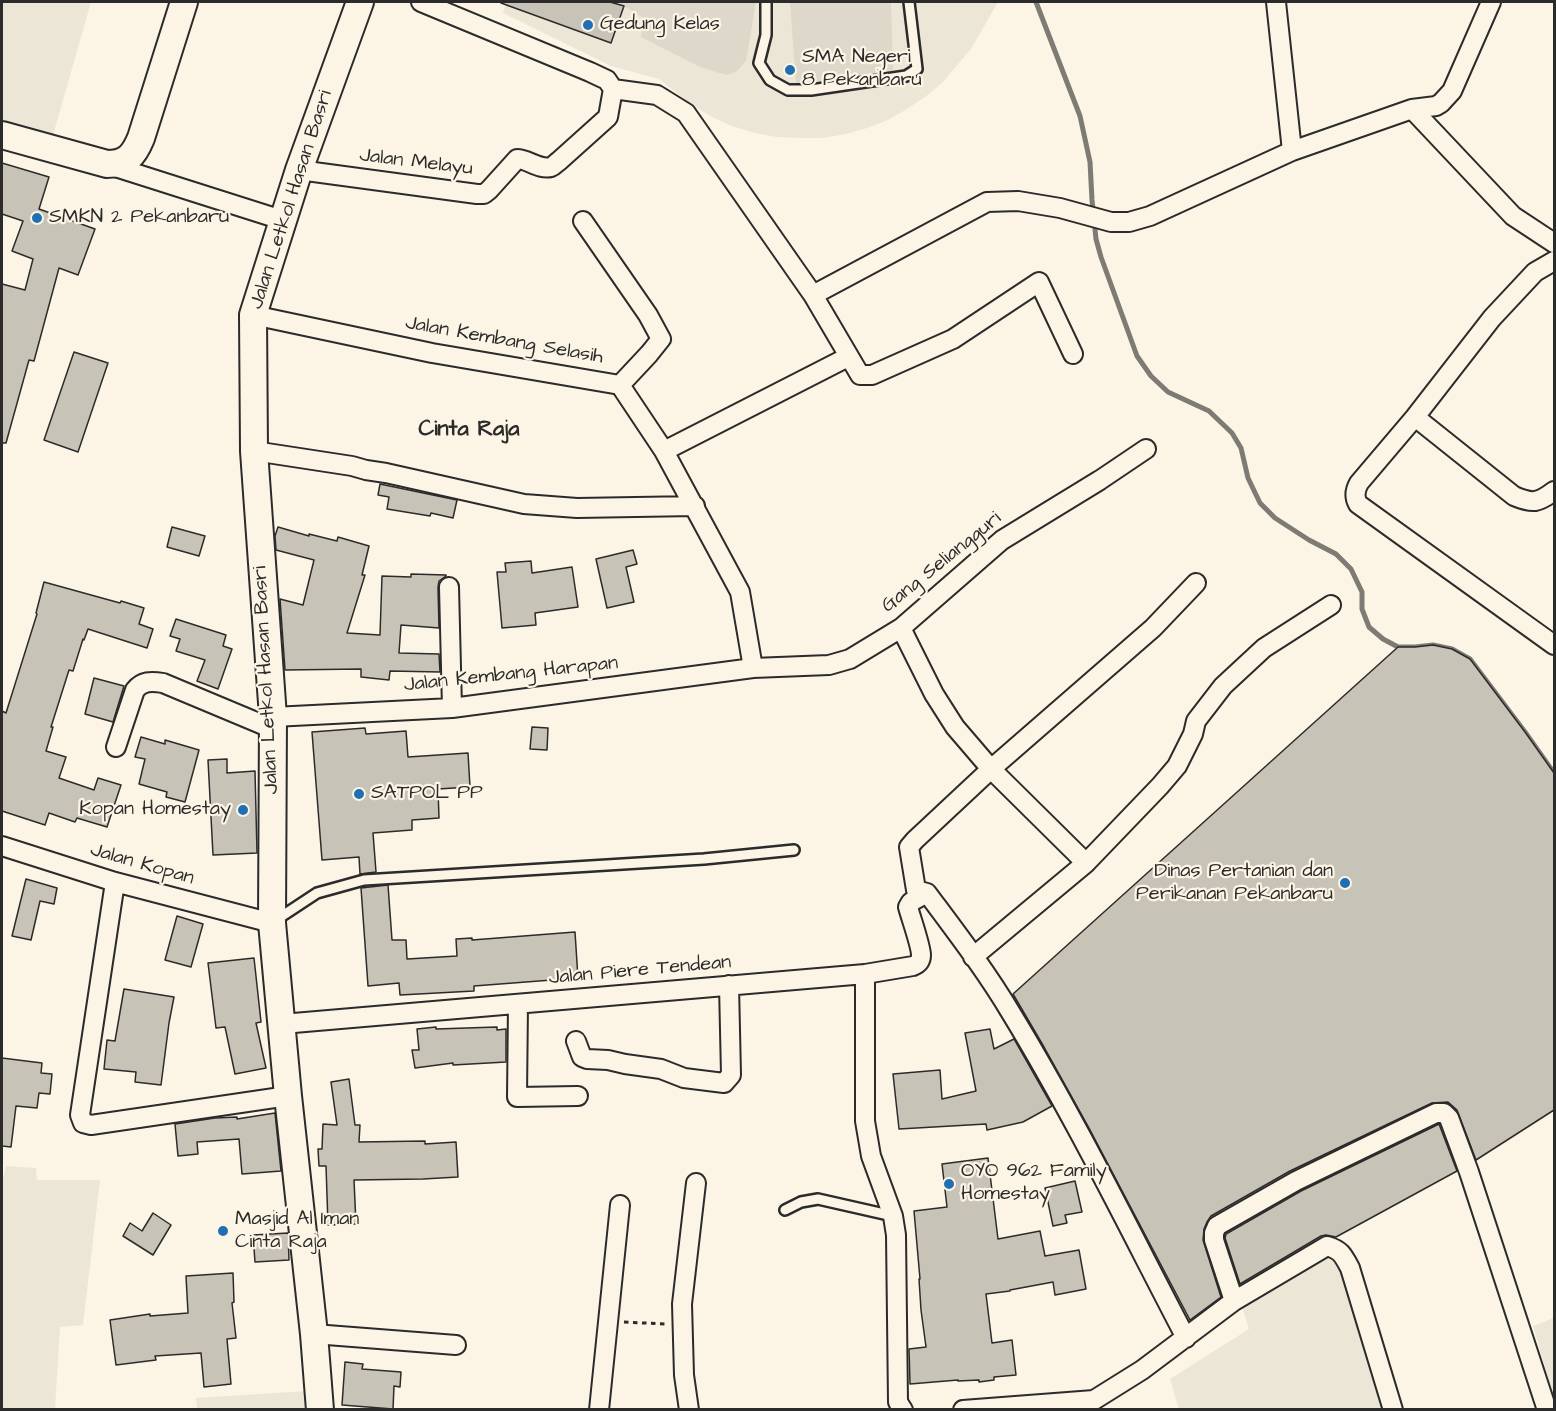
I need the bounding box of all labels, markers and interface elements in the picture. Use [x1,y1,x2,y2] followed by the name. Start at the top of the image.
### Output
[600,13,720,37] place label: Gedung Kelas
[581,18,595,32] marker: Gedung Kelas
[802,46,922,93] place label: SMA Negeri 8 Pekanbaru
[783,63,797,77] marker: SMA Negeri 8 Pekanbaru
[245,88,339,312] street label: Jalan Letkol Hasan Basri
[358,144,474,182] street label: Jalan Melayu
[49,206,229,230] place label: SMKN 2 Pekanbaru
[30,211,44,225] marker: SMKN 2 Pekanbaru
[403,312,605,370] street label: Jalan Kembang Selasih
[419,417,519,443] district label: Cinta Raja
[877,507,1007,619] street label: Gang Seliangguri
[249,565,285,795] street label: Jalan Letkol Hasan Basri
[403,652,619,698] street label: Jalan Kembang Harapan
[371,782,483,806] place label: SATPOL PP
[352,787,366,801] marker: SATPOL PP
[79,798,231,822] place label: Kopan Homestay
[236,803,250,817] marker: Kopan Homestay
[87,839,197,891] street label: Jalan Kopan
[1136,860,1333,907] place label: Dinas Pertanian dan Perikanan Pekanbaru
[1338,876,1352,890] marker: Dinas Pertanian dan Perikanan Pekanbaru
[548,951,732,991] street label: Jalan Piere Tendean
[961,1160,1107,1207] place label: OYO 962 Family Homestay
[942,1177,956,1191] marker: OYO 962 Family Homestay
[235,1208,359,1255] place label: Masjid Al Iman Cinta Raja
[216,1224,230,1238] marker: Masjid Al Iman Cinta Raja

